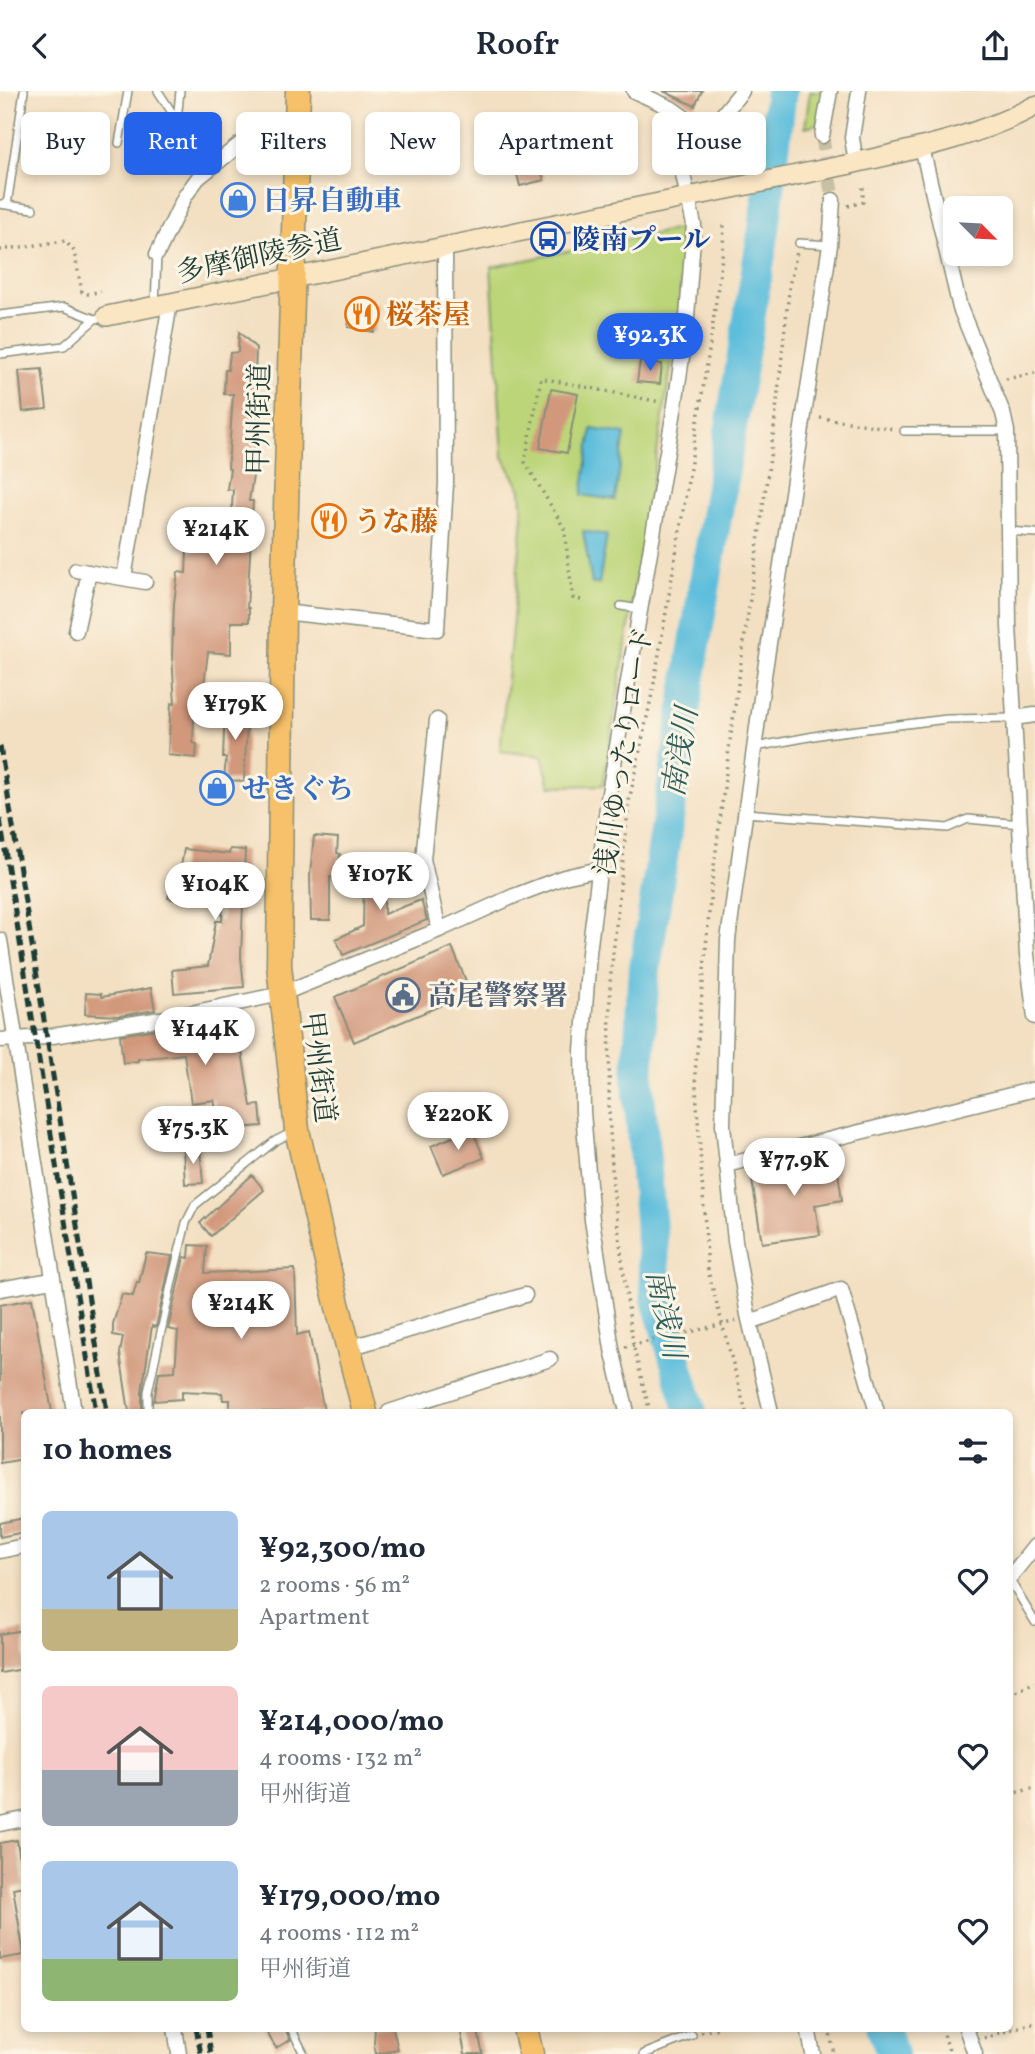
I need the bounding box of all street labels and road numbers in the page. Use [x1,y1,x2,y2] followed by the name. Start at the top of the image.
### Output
[173,221,346,294] street label: 多摩御陵参道
[240,363,281,475] street label: 甲州街道
[587,624,664,879] street label: 浅川ゆったりロード
[291,1009,344,1125] street label: 甲州街道

